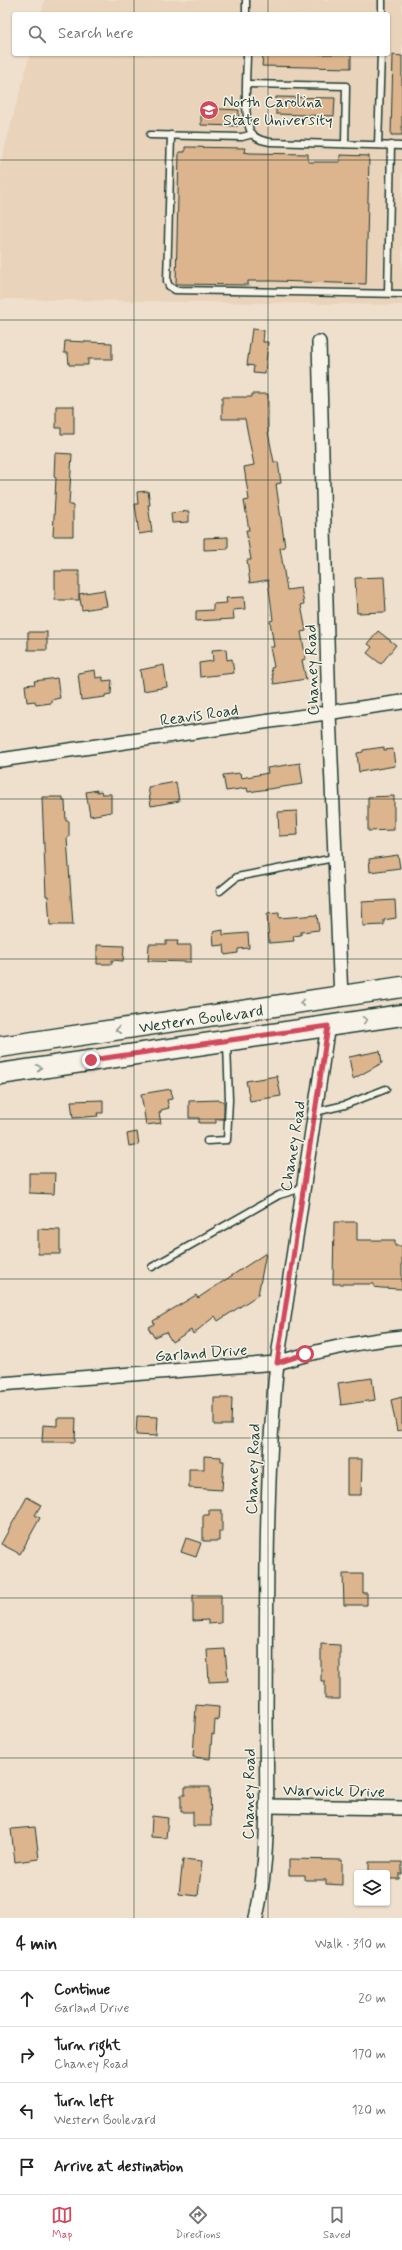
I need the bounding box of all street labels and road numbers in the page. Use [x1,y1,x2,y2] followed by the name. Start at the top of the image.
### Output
[300,624,325,716] street label: Chaney Road
[159,700,240,731] street label: Reavis Road
[138,1000,265,1039] street label: Western Boulevard
[276,1100,311,1193] street label: Chaney Road
[154,1340,248,1367] street label: Garland Drive
[241,1423,266,1515] street label: Chaney Road
[238,1748,261,1840] street label: Chaney Road
[283,1780,385,1803] street label: Warwick Drive

